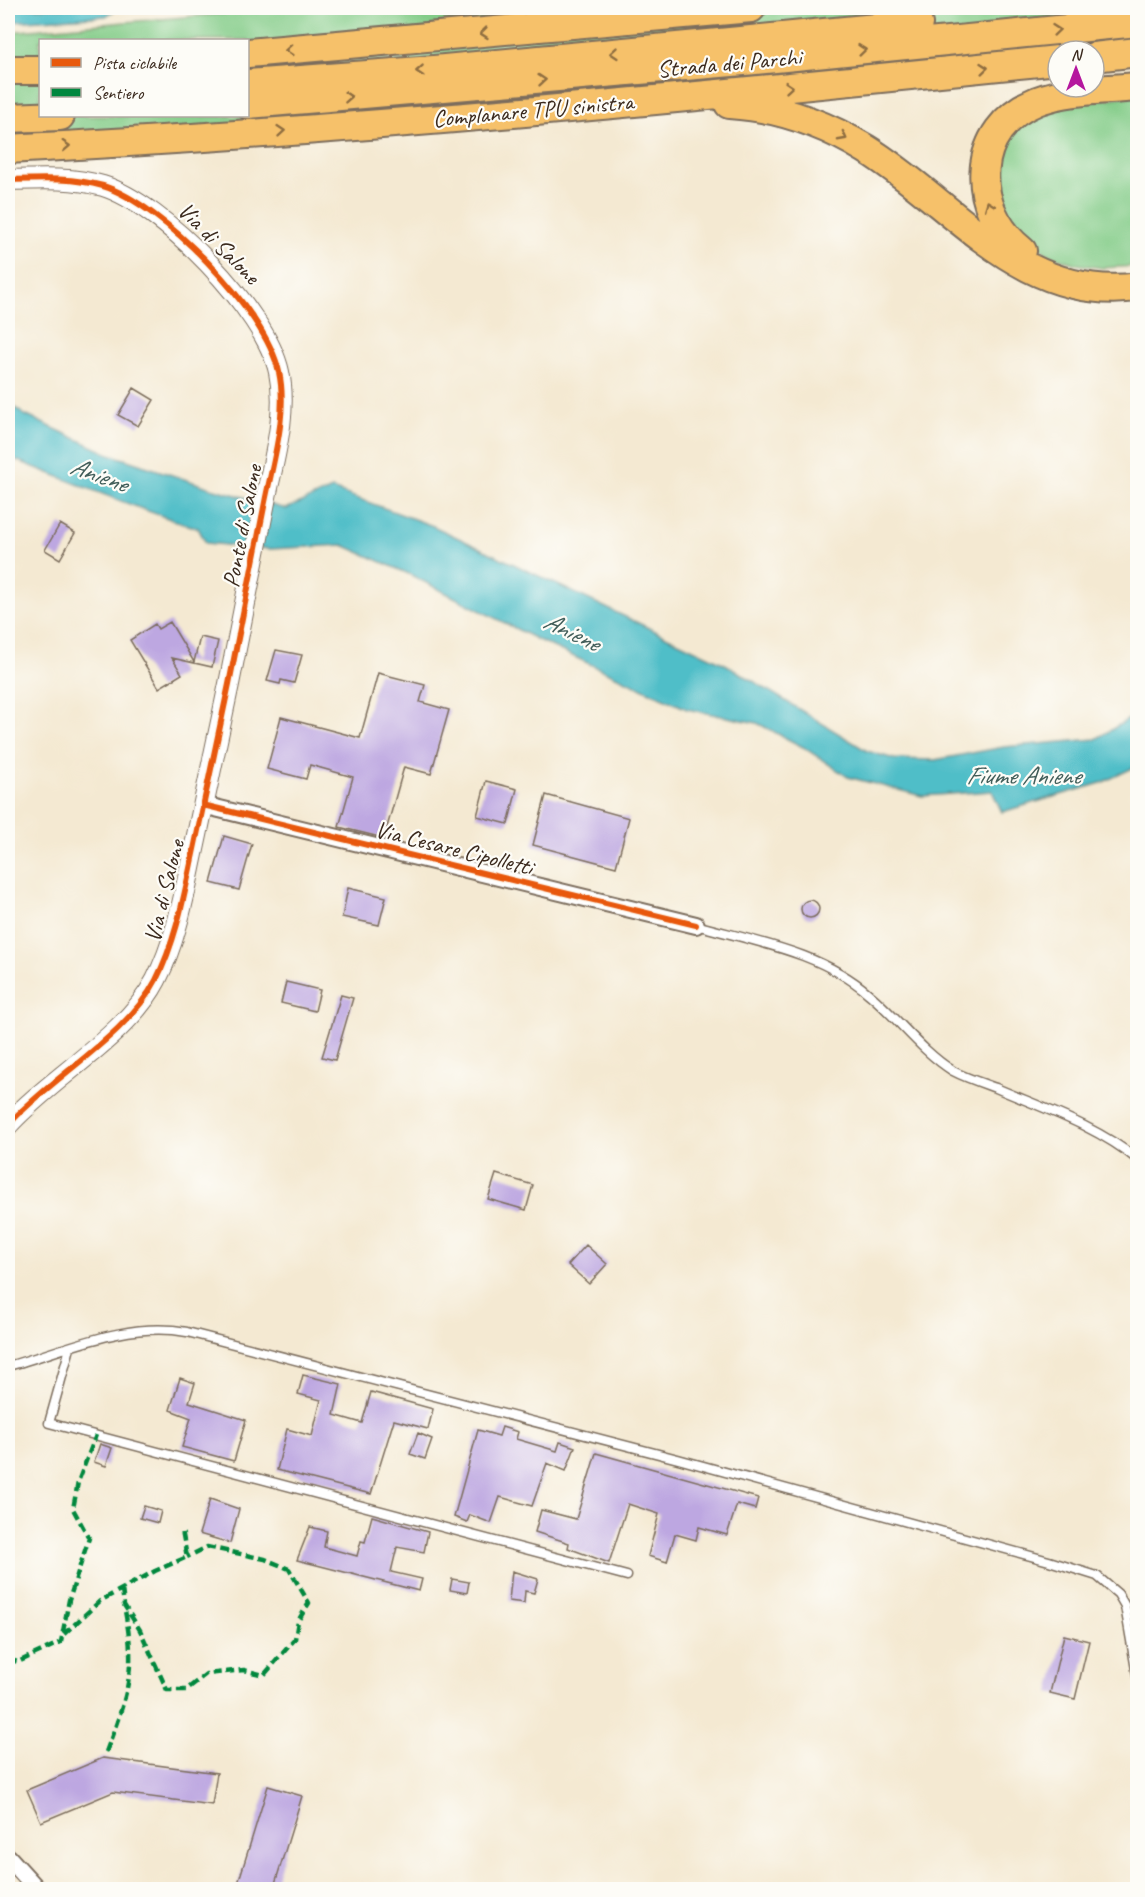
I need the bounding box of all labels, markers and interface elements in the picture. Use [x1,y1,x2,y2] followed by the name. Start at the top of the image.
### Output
[1051,24,1060,37] one-way arrow
[479,26,488,39] one-way arrow
[39,39,249,117] legend
[1046,39,1106,99] north arrow
[656,41,806,84] street label: Strada dei Parchi
[285,43,294,56] one-way arrow
[857,44,866,57] one-way arrow
[1071,45,1084,65] text: N
[609,46,619,59] one-way arrow
[93,52,177,74] text: Pista ciclabile
[979,62,988,75] one-way arrow
[415,64,424,77] one-way arrow
[537,74,547,87] one-way arrow
[785,81,794,94] one-way arrow
[93,82,145,104] text: Sentiero
[431,86,637,134] street label: Complanare TPU sinistra
[343,90,352,103] one-way arrow
[277,125,286,138] one-way arrow
[836,130,847,141] one-way arrow
[61,140,70,153] one-way arrow
[171,195,268,292] street label: Via di Salone
[984,200,996,211] one-way arrow
[66,449,135,501] water label: Aniene
[215,460,269,590] street label: Ponte di Salone
[538,604,608,661] water label: Aniene
[966,759,1084,792] water label: Fiume Aniene
[372,814,539,883] street label: Via Cesare Cipolletti
[137,835,192,945] street label: Via di Salone

